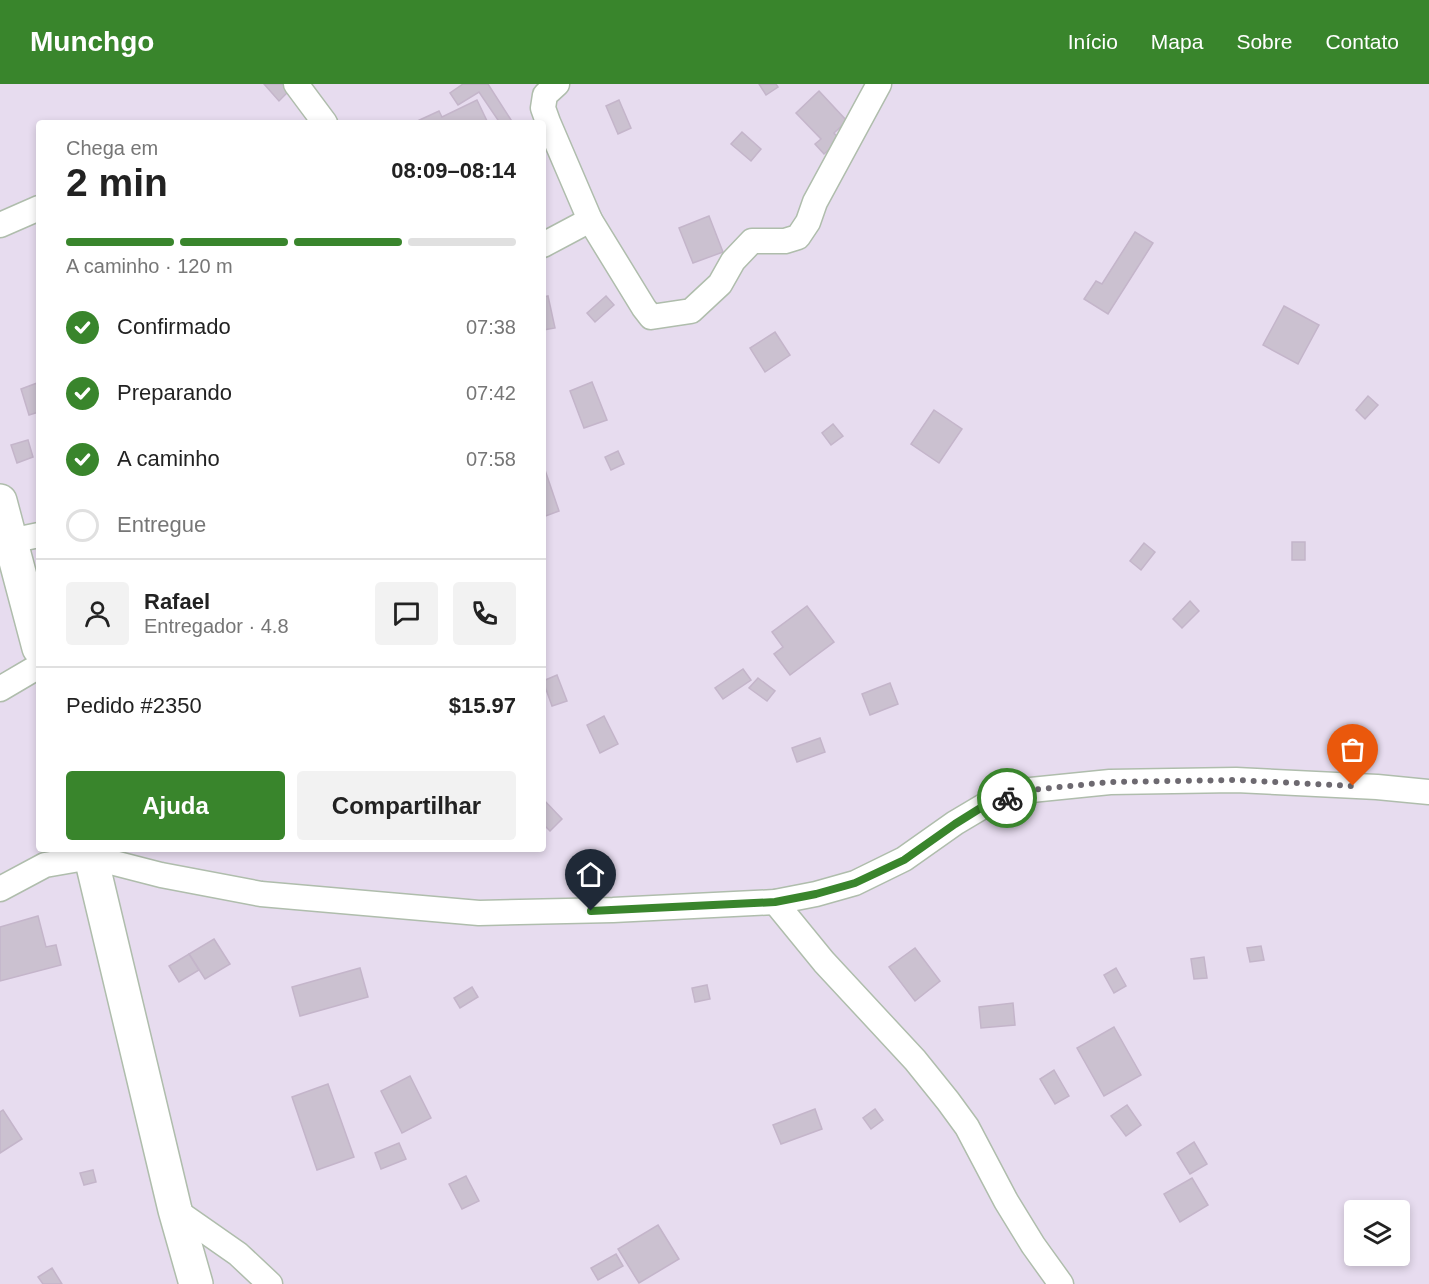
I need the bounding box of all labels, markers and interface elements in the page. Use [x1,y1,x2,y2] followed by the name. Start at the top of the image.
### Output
[30,26,154,57] text: Munchgo
[1068,30,1118,53] text: Início
[1151,30,1203,53] text: Mapa
[1236,30,1292,53] text: Sobre
[1325,30,1399,53] text: Contato
[66,137,158,159] text: Chega em
[391,158,516,183] text: 08:09–08:14
[66,161,168,204] text: 2 min
[66,255,233,277] text: A caminho · 120 m
[66,311,99,344] icon: check
[117,314,231,339] text: Confirmado
[466,316,516,338] text: 07:38
[66,377,99,410] icon: check
[117,380,232,405] text: Preparando
[466,382,516,404] text: 07:42
[66,443,99,476] icon: check
[117,446,220,471] text: A caminho
[466,448,516,470] text: 07:58
[117,512,206,537] text: Entregue
[66,582,129,645] button: person
[375,582,438,645] button: chat
[453,582,516,645] button: phone
[144,589,210,614] text: Rafael
[144,615,289,637] text: Entregador · 4.8
[66,693,202,718] text: Pedido #2350
[449,693,516,718] text: $15.97
[1327,724,1378,786] pin
[1336,733,1369,766] icon: bag
[977,768,1037,828] courier
[66,771,285,840] button: Ajuda
[297,771,516,840] button: Compartilhar
[991,782,1024,815] icon: bike
[565,849,616,911] pin
[574,858,607,891] icon: home
[1344,1200,1410,1266] map controls
[1344,1200,1410,1266] button: layers

